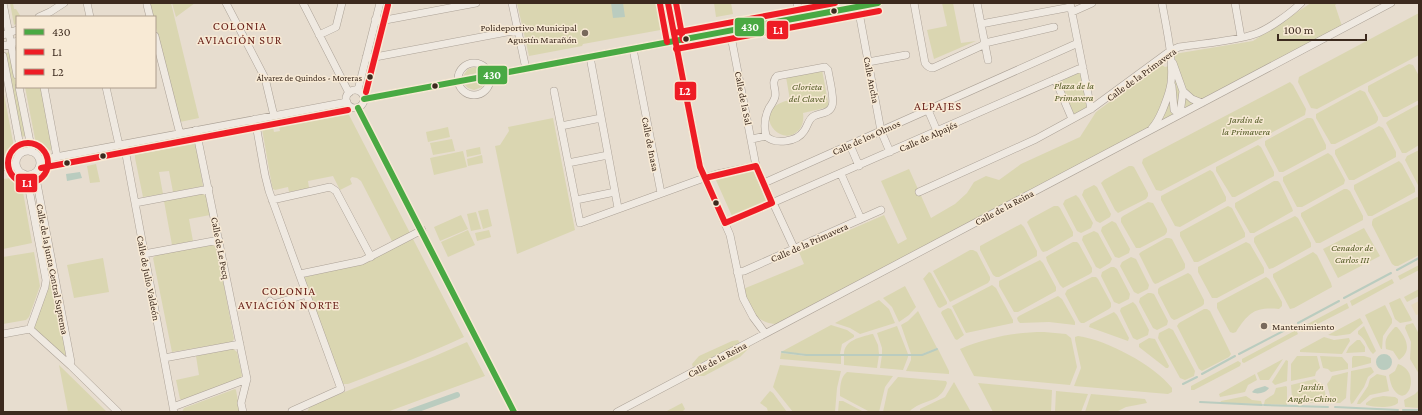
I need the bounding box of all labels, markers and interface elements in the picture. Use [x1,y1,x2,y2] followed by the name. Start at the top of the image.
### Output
[829,6,839,16] unlabelled marker
[16,16,156,88] legend
[1278,16,1366,42] scale bar
[734,17,765,37] line badge: 430
[198,19,282,47] district label: COLONIA AVIACIÓN SUR
[766,20,789,40] line badge: L1
[741,21,759,33] text: 430
[480,22,578,45] place label: Polideportivo Municipal Agustín Marañón
[1284,23,1314,37] text: 100 m
[773,24,783,36] text: L1
[52,25,71,39] text: 430
[580,28,590,38] marker: Polideportivo Municipal Agustín Marañón
[681,34,691,44] unlabelled marker
[52,45,62,59] text: L1
[1104,45,1179,103] street label: Calle de la Primavera
[862,56,881,105] street label: Calle Ancha
[52,65,64,79] text: L2
[477,65,508,85] line badge: 430
[483,69,501,81] text: 430
[733,70,754,126] street label: Calle de la Sal
[365,72,375,82] marker: Álvarez de Quindos - Moreras
[256,73,362,83] place label: Álvarez de Quindos - Moreras
[1054,80,1094,103] park label: Plaza de la Primavera
[430,81,440,91] unlabelled marker
[674,81,697,101] line badge: L2
[789,81,826,104] park label: Glorieta del Clavel
[679,85,691,97] text: L2
[914,99,962,113] district label: ALPAJES
[1222,114,1270,137] park label: Jardín de la Primavera
[640,116,661,173] street label: Calle de Inasa
[831,118,902,157] street label: Calle de los Olmos
[897,119,959,155] street label: Calle de Alpajés
[98,151,108,161] unlabelled marker
[62,158,72,168] unlabelled marker
[15,173,38,193] line badge: L1
[22,177,32,189] text: L1
[973,187,1036,228] street label: Calle de la Reina
[711,198,721,208] unlabelled marker
[34,203,71,336] street label: Calle de la Junta Central Suprema
[209,216,232,281] street label: Calle de Le Pecq
[769,220,850,264] street label: Calle de la Primavera
[135,235,162,322] street label: Calle de Julio Valdeón
[1331,242,1373,265] park label: Cenador de Carlos III
[238,284,340,312] district label: COLONIA AVIACIÓN NORTE
[1259,321,1269,331] marker: Mantenimiento
[1272,321,1335,332] place label: Mantenimiento
[686,339,749,380] street label: Calle de la Reina
[1287,381,1336,404] park label: Jardín Anglo-Chino

